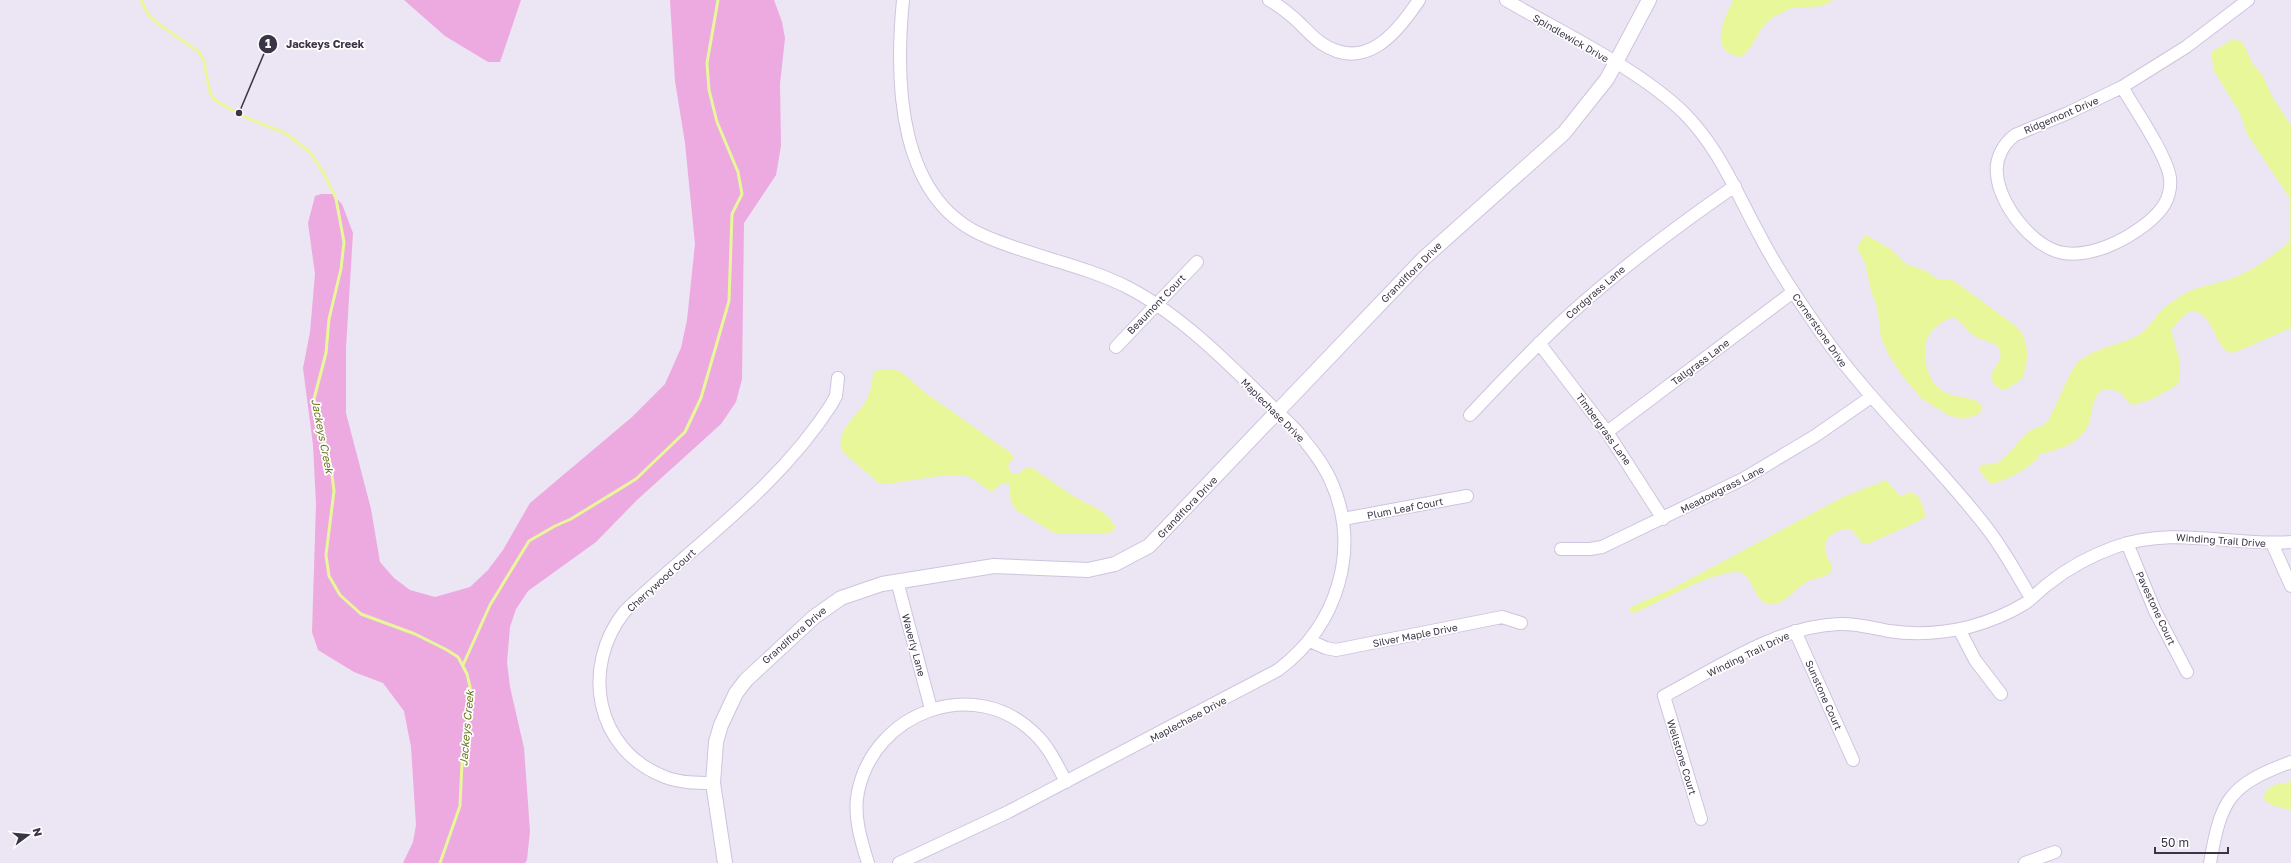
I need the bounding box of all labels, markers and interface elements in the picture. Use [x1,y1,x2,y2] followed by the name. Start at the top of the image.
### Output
[1531,11,1611,65] street label: Spindlewick Drive
[258,32,372,55] callout: Jackeys Creek
[265,36,271,51] text: 1
[286,37,365,50] text: Jackeys Creek
[2022,94,2100,136] street label: Ridgemont Drive
[1378,239,1444,305] street label: Grandiflora Drive
[1563,263,1627,321] street label: Cordgrass Lane
[1124,272,1188,336] street label: Beaumont Court
[1790,291,1850,369] street label: Cornerstone Drive
[1669,336,1731,388] street label: Tallgrass Lane
[1239,376,1307,444] street label: Maplechase Drive
[1574,391,1634,467] street label: Timbergrass Lane
[308,398,337,476] water label: Jackeys Creek
[1678,463,1766,515] street label: Meadowgrass Lane
[1155,474,1220,540] street label: Grandiflora Drive
[1366,495,1444,521] street label: Plum Leaf Court
[2176,531,2266,549] street label: Winding Trail Drive
[624,546,698,614] street label: Cherrywood Court
[2134,569,2178,647] street label: Pavestone Court
[760,604,829,666] street label: Grandiflora Drive
[900,612,928,678] street label: Waverly Lane
[1372,621,1459,649] street label: Silver Maple Drive
[1705,629,1791,679] street label: Winding Trail Drive
[1803,658,1845,732] street label: Sunstone Court
[456,688,477,766] water label: Jackeys Creek
[1148,694,1228,744] street label: Maplechase Drive
[1665,718,1699,796] street label: Wellstone Court
[8,815,48,855] north arrow
[31,826,45,838] text: N
[2155,829,2228,855] scale bar
[2161,835,2189,850] text: 50 m

